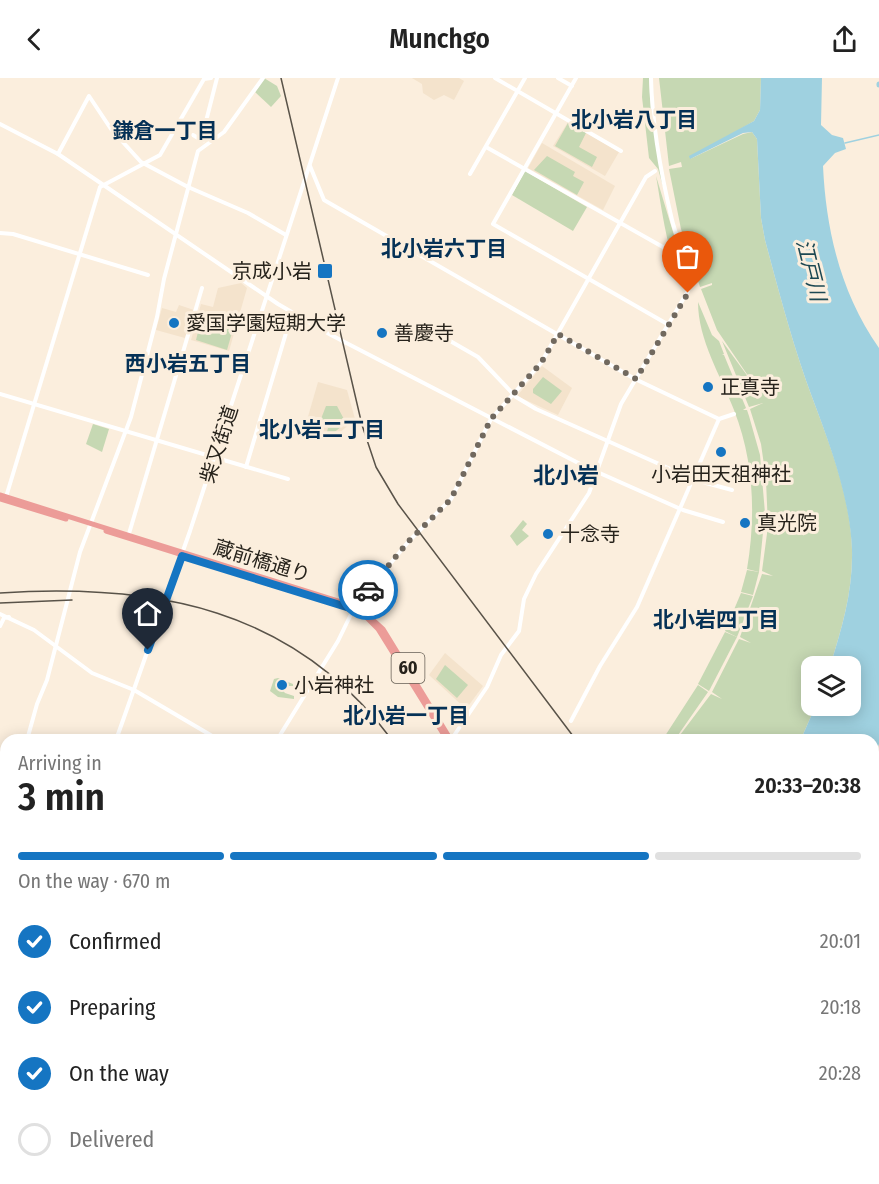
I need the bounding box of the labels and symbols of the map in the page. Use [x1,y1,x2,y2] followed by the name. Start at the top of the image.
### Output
[571,107,697,133] district label: 北小岩八丁目
[113,118,218,144] district label: 鎌倉一丁目
[662,231,713,293] pin
[381,236,507,262] district label: 北小岩六丁目
[791,236,832,306] water label: 江戸川
[232,259,312,283] place label: 京成小岩
[316,262,334,280] marker: 京成小岩
[186,311,346,335] place label: 愛国学園短期大学
[167,316,181,330] marker: 愛国学園短期大学
[394,321,454,345] place label: 善慶寺
[375,326,389,340] marker: 善慶寺
[125,351,251,377] district label: 西小岩五丁目
[720,375,780,399] place label: 正真寺
[701,380,715,394] marker: 正真寺
[195,402,243,486] street label: 柴又街道
[259,417,385,443] district label: 北小岩二丁目
[714,445,728,459] marker: 小岩田天祖神社
[533,462,599,489] district label: 北小岩
[651,462,791,486] place label: 小岩田天祖神社
[757,511,817,535] place label: 真光院
[738,516,752,530] marker: 真光院
[560,522,620,546] place label: 十念寺
[541,527,555,541] marker: 十念寺
[211,535,313,587] street label: 蔵前橋通り
[338,560,398,620] courier
[122,588,173,650] pin
[653,607,779,633] district label: 北小岩四丁目
[392,653,424,683] road number: 60
[294,673,374,697] place label: 小岩神社
[275,678,289,692] marker: 小岩神社
[343,703,469,729] district label: 北小岩一丁目

